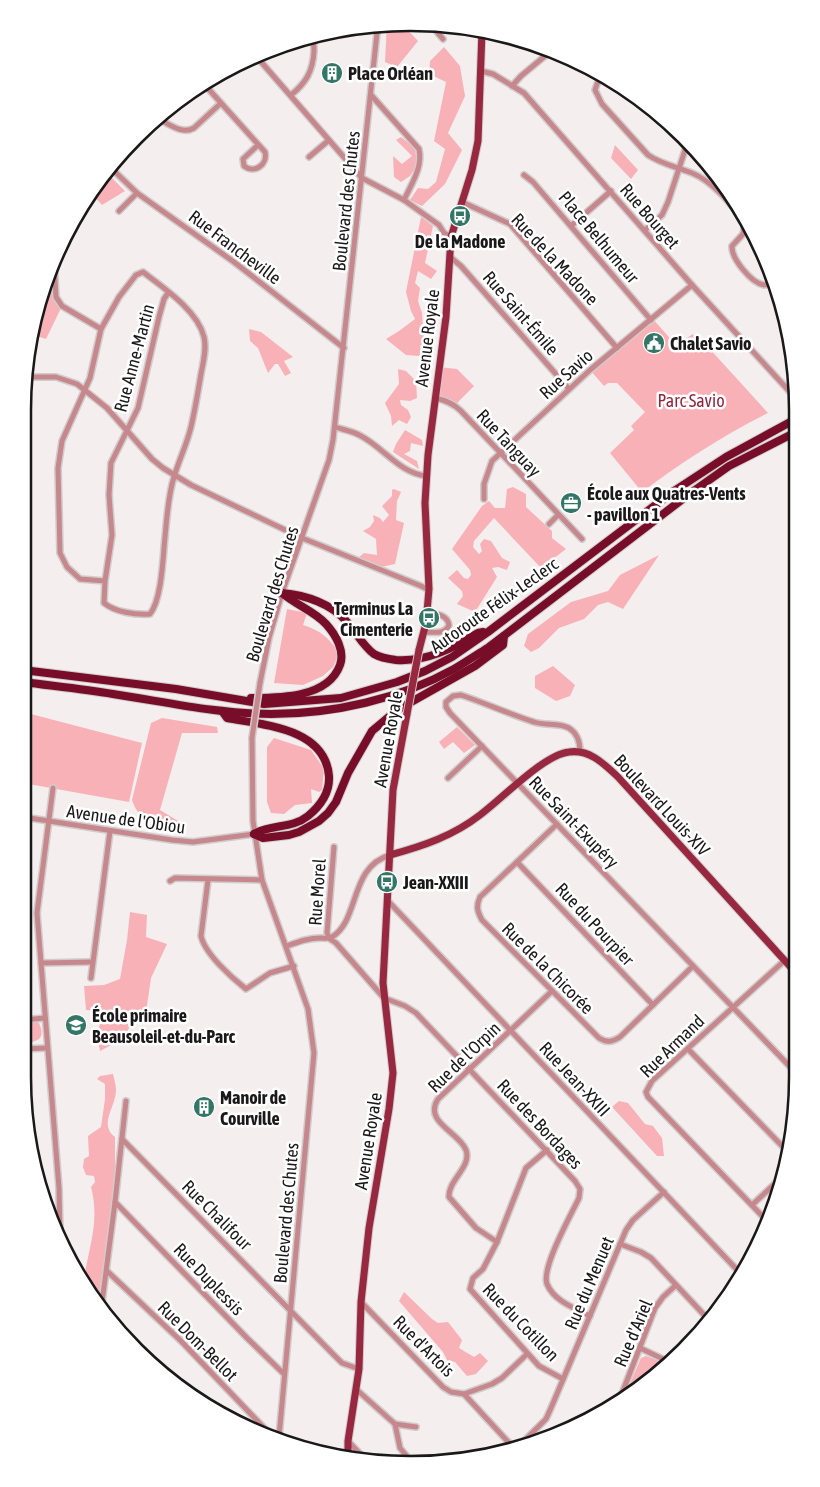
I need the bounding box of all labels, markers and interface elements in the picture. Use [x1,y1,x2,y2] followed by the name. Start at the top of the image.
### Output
[320,61,344,85] building icon: Place Orléan
[348,63,433,84] place label: Place Orléan
[328,130,364,272] street label: Boulevard des Chutes
[616,179,684,253] street label: Rue Bourget
[555,187,644,288] street label: Place Belhumeur
[448,204,472,228] bus stop icon: De la Madone
[185,206,285,288] street label: Rue Francheville
[507,209,603,309] street label: Rue de la Madone
[415,231,505,252] place label: De la Madone
[479,267,563,359] street label: Rue Saint-Émile
[411,288,443,388] street label: Avenue Royale
[110,302,158,414] street label: Rue Anne-Martin
[642,331,666,355] public building icon: Chalet Savio
[670,333,752,354] place label: Chalet Savio
[535,345,597,403] street label: Rue Savio
[657,390,725,411] park label: Parc Savio
[473,405,545,481] street label: Rue Tanguay
[587,483,746,525] place label: École aux Quatres-Vents - pavillon 1
[559,491,583,515] office icon: École aux Quatres-Vents - pavillon 1
[241,524,303,664] street label: Boulevard des Chutes
[426,553,562,657] street label: Autoroute Félix-Leclerc
[334,598,413,640] place label: Terminus La Cimenterie
[417,606,441,630] bus stop icon: Terminus La Cimenterie
[369,689,407,789] street label: Avenue Royale
[610,750,714,860] street label: Boulevard Louis-XIV
[525,772,623,872] street label: Rue Saint-Exupéry
[65,800,187,838] street label: Avenue de l'Obiou
[304,858,330,926] street label: Rue Morel
[375,870,399,894] bus stop icon: Jean-XXIII
[402,872,469,893] place label: Jean-XXIII
[551,878,639,970] street label: Rue du Pourpier
[498,918,598,1018] street label: Rue de la Chicorée
[92,1005,235,1047] place label: École primaire Beausoleil-et-du-Parc
[636,1010,708,1082] street label: Rue Armand
[64,1013,88,1037] school or university icon: École primaire Beausoleil-et-du-Parc
[423,1017,505,1097] street label: Rue de l'Orpin
[535,1038,615,1120] street label: Rue Jean-XXIII
[493,1075,587,1173] street label: Rue des Bordages
[220,1087,286,1129] place label: Manoir de Courville
[350,1091,386,1191] street label: Avenue Royale
[192,1095,216,1119] building icon: Manoir de Courville
[269,1142,303,1284] street label: Boulevard des Chutes
[178,1176,257,1255] street label: Rue Chalifour
[560,1233,618,1333] street label: Rue du Menuet
[170,1239,248,1319] street label: Rue Duplessis
[479,1279,563,1365] street label: Rue du Cotillon
[609,1296,657,1370] street label: Rue d'Ariel
[154,1297,242,1385] street label: Rue Dom-Bellot
[389,1311,459,1381] street label: Rue d'Artois

